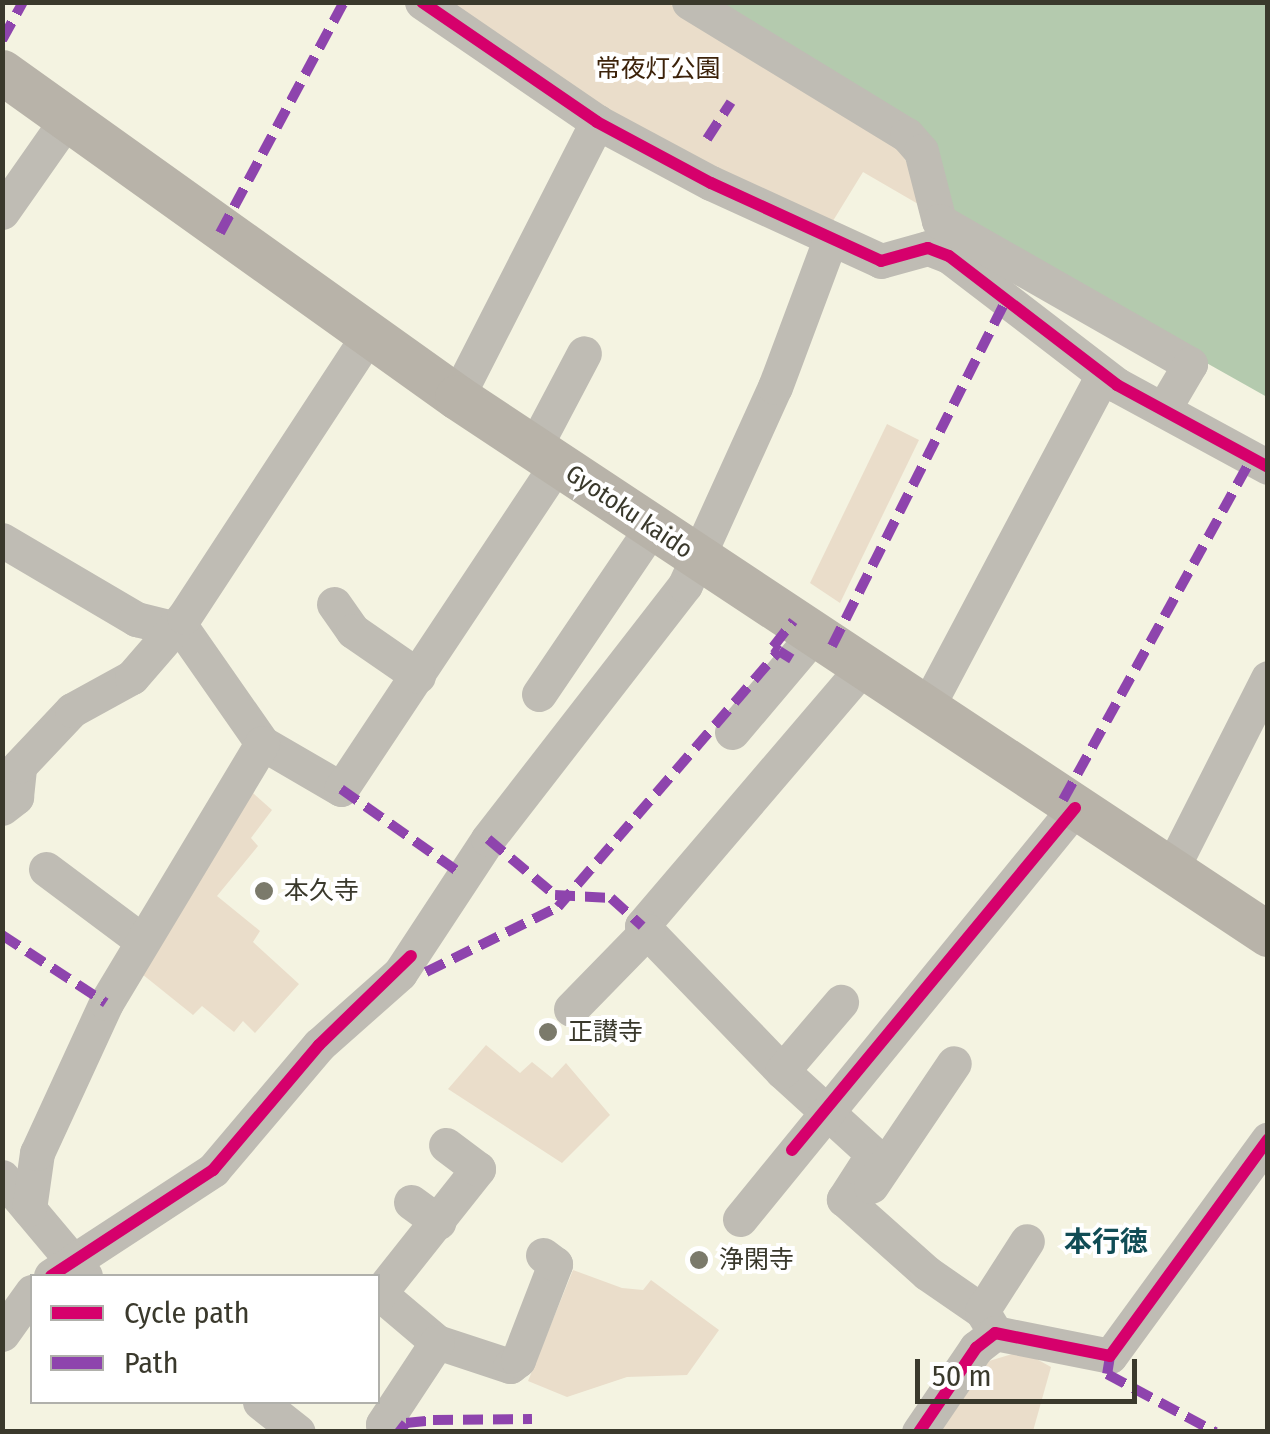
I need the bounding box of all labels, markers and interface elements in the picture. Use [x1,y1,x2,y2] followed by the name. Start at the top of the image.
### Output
[596,54,720,84] park label: 常夜灯公園
[560,459,698,565] street label: Gyotoku kaido
[284,876,359,906] place label: 本久寺
[253,880,275,902] marker: 本久寺
[568,1017,643,1047] place label: 正讃寺
[537,1021,559,1043] marker: 正讃寺
[1064,1225,1148,1259] district label: 本行徳
[719,1245,794,1275] place label: 浄閑寺
[688,1249,710,1271] marker: 浄閑寺
[30,1274,380,1404] legend
[124,1295,250,1331] text: Cycle path
[920,1339,1142,1401] scale bar
[124,1345,178,1381] text: Path
[932,1358,992,1394] text: 50 m

